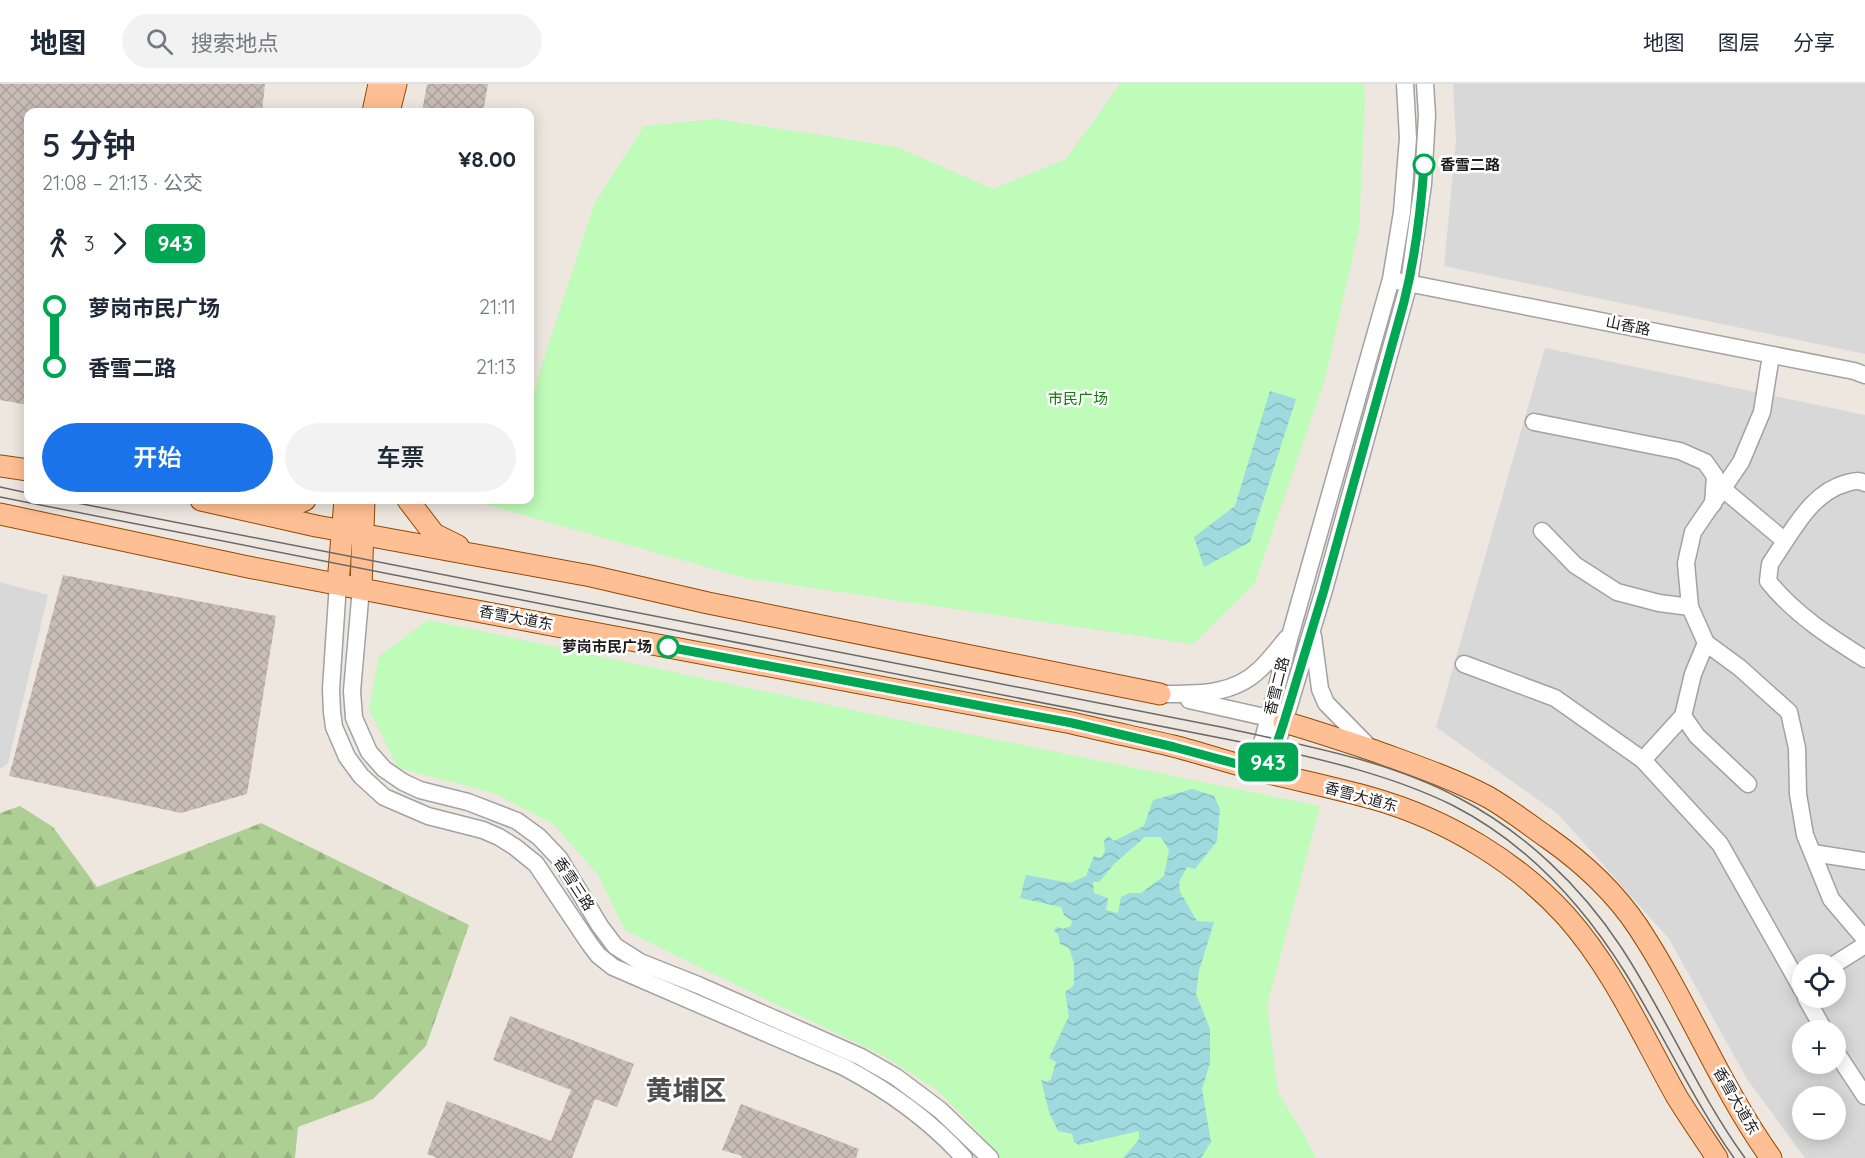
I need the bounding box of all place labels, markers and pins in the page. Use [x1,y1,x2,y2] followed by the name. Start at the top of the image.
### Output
[1413,154,1435,176] marker: 香雪二路
[1440,155,1500,174] place label: 香雪二路
[657,636,679,658] marker: 萝岗市民广场
[562,637,652,656] place label: 萝岗市民广场

